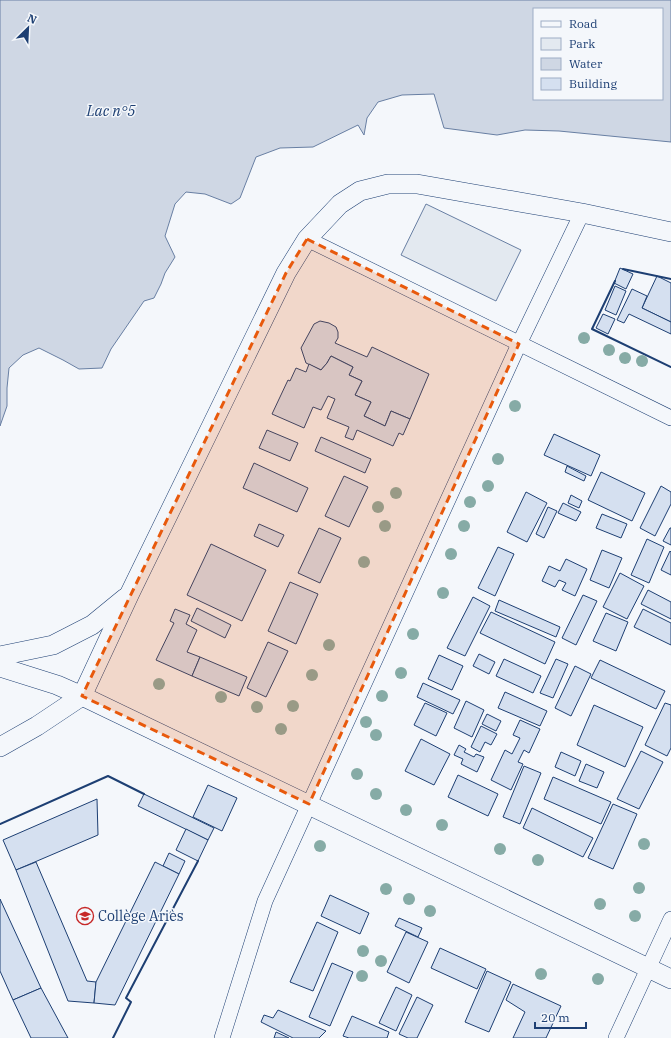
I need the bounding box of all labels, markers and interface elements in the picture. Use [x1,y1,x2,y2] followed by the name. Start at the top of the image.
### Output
[8,8,48,48] north arrow
[533,8,663,100] legend
[25,11,39,27] text: N
[569,16,598,31] text: Road
[569,36,595,51] text: Park
[569,56,603,71] text: Water
[569,76,617,91] text: Building
[86,101,136,120] water label: Lac n°5
[75,906,95,926] school or university icon: Collège Ariès
[98,907,184,925] place label: Collège Ariès
[535,1004,586,1030] scale bar
[541,1010,570,1025] text: 20 m

